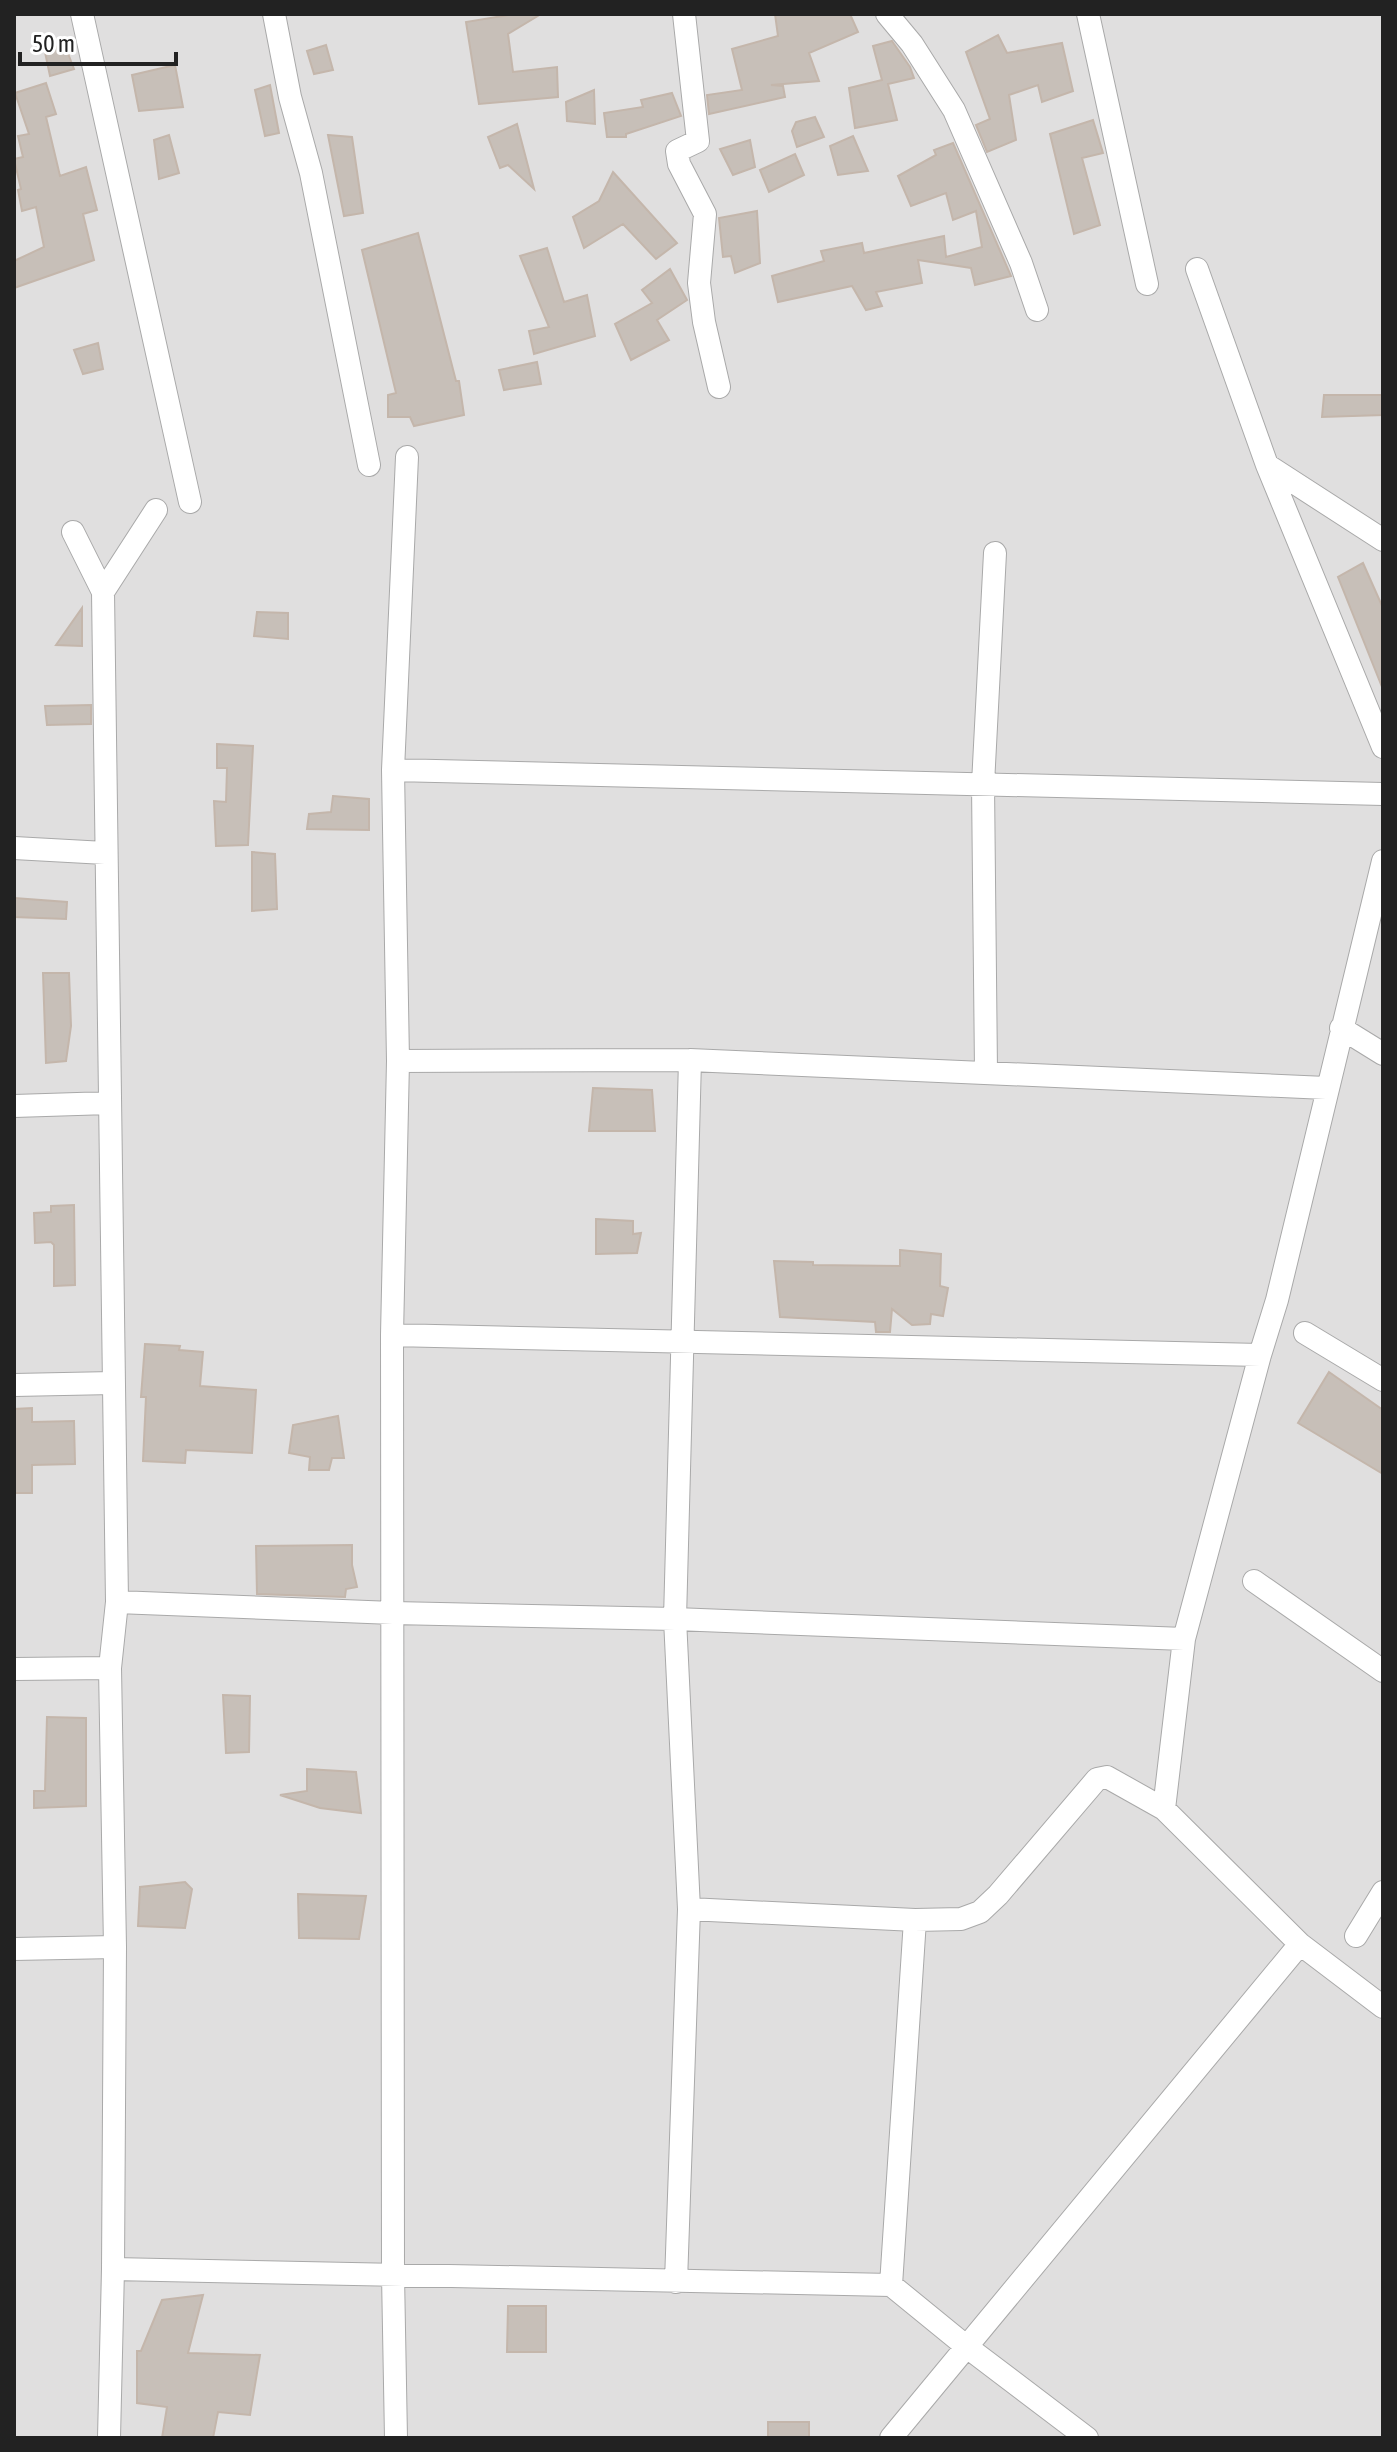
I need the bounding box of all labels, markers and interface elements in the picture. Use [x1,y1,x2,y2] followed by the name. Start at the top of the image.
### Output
[20,16,176,66] scale bar
[32,30,75,57] text: 50 m

